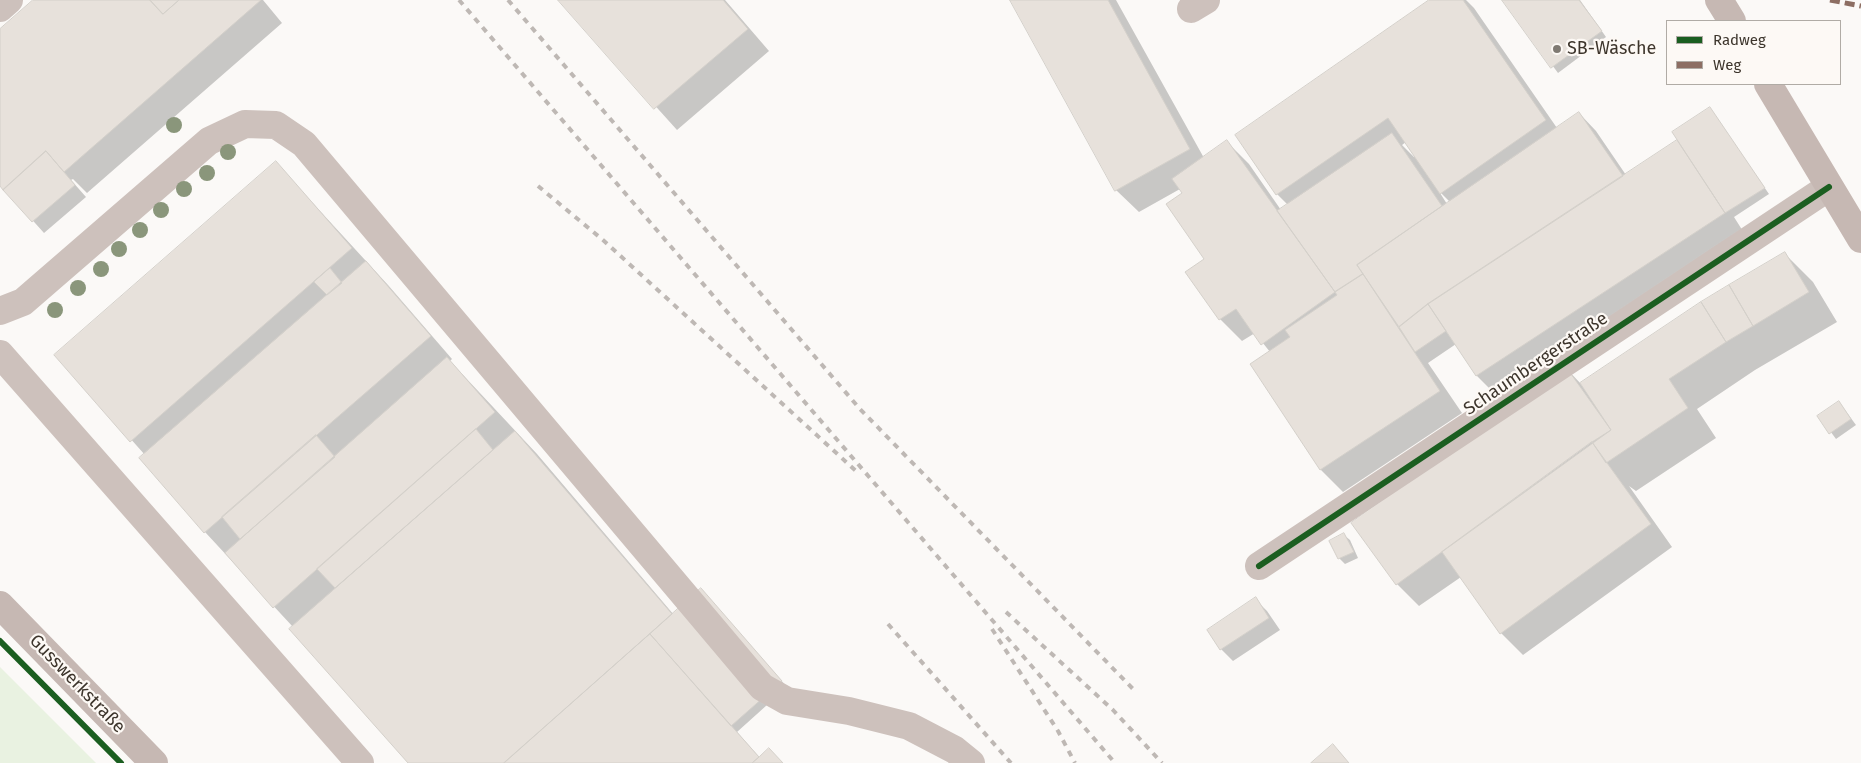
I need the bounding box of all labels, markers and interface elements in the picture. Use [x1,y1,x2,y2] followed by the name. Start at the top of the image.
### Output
[1666,20,1841,85] legend
[1713,31,1766,49] text: Radweg
[1567,38,1656,60] place label: SB-Wäsche
[1551,43,1563,55] marker: SB-Wäsche
[1713,56,1741,74] text: Weg
[1460,308,1612,420] street label: Schaumbergerstraße
[25,630,129,738] street label: Gusswerkstraße

